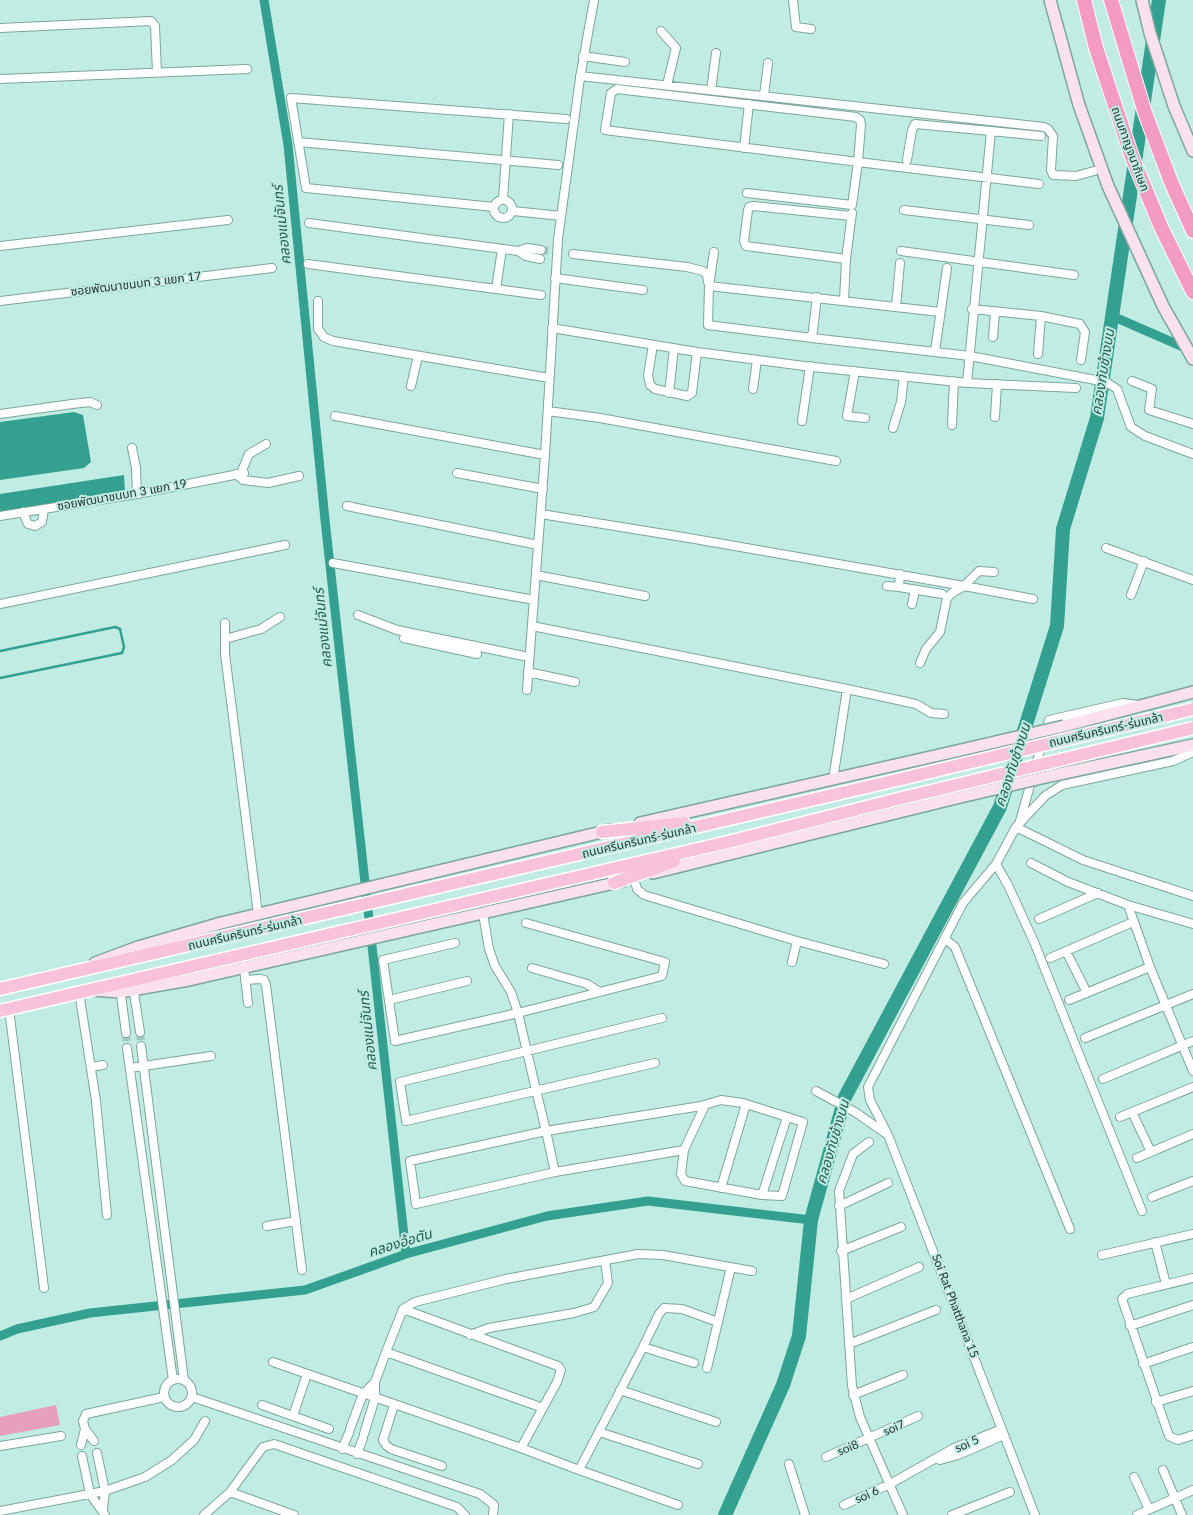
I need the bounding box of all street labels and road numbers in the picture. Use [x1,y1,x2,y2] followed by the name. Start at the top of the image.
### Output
[1108,105,1152,193] street label: ถนนกาญจนาภิเษก
[70,269,202,299] street label: ซอยพัฒนาชนบท 3 แยก 17
[56,476,188,514] street label: ซอยพัฒนาชนบท 3 แยก 19
[1048,710,1164,750] street label: ถนนศรีนครินทร์-ร่มเกล้า
[581,821,697,861] street label: ถนนศรีนครินทร์-ร่มเกล้า
[187,913,303,953] street label: ถนนศรีนครินทร์-ร่มเกล้า
[929,1252,981,1360] street label: Soi Rat Phatthana 15
[881,1417,907,1439] street label: soi7
[953,1432,981,1456] street label: soi 5
[835,1437,861,1459] street label: soi8
[853,1483,881,1507] street label: soi 6

